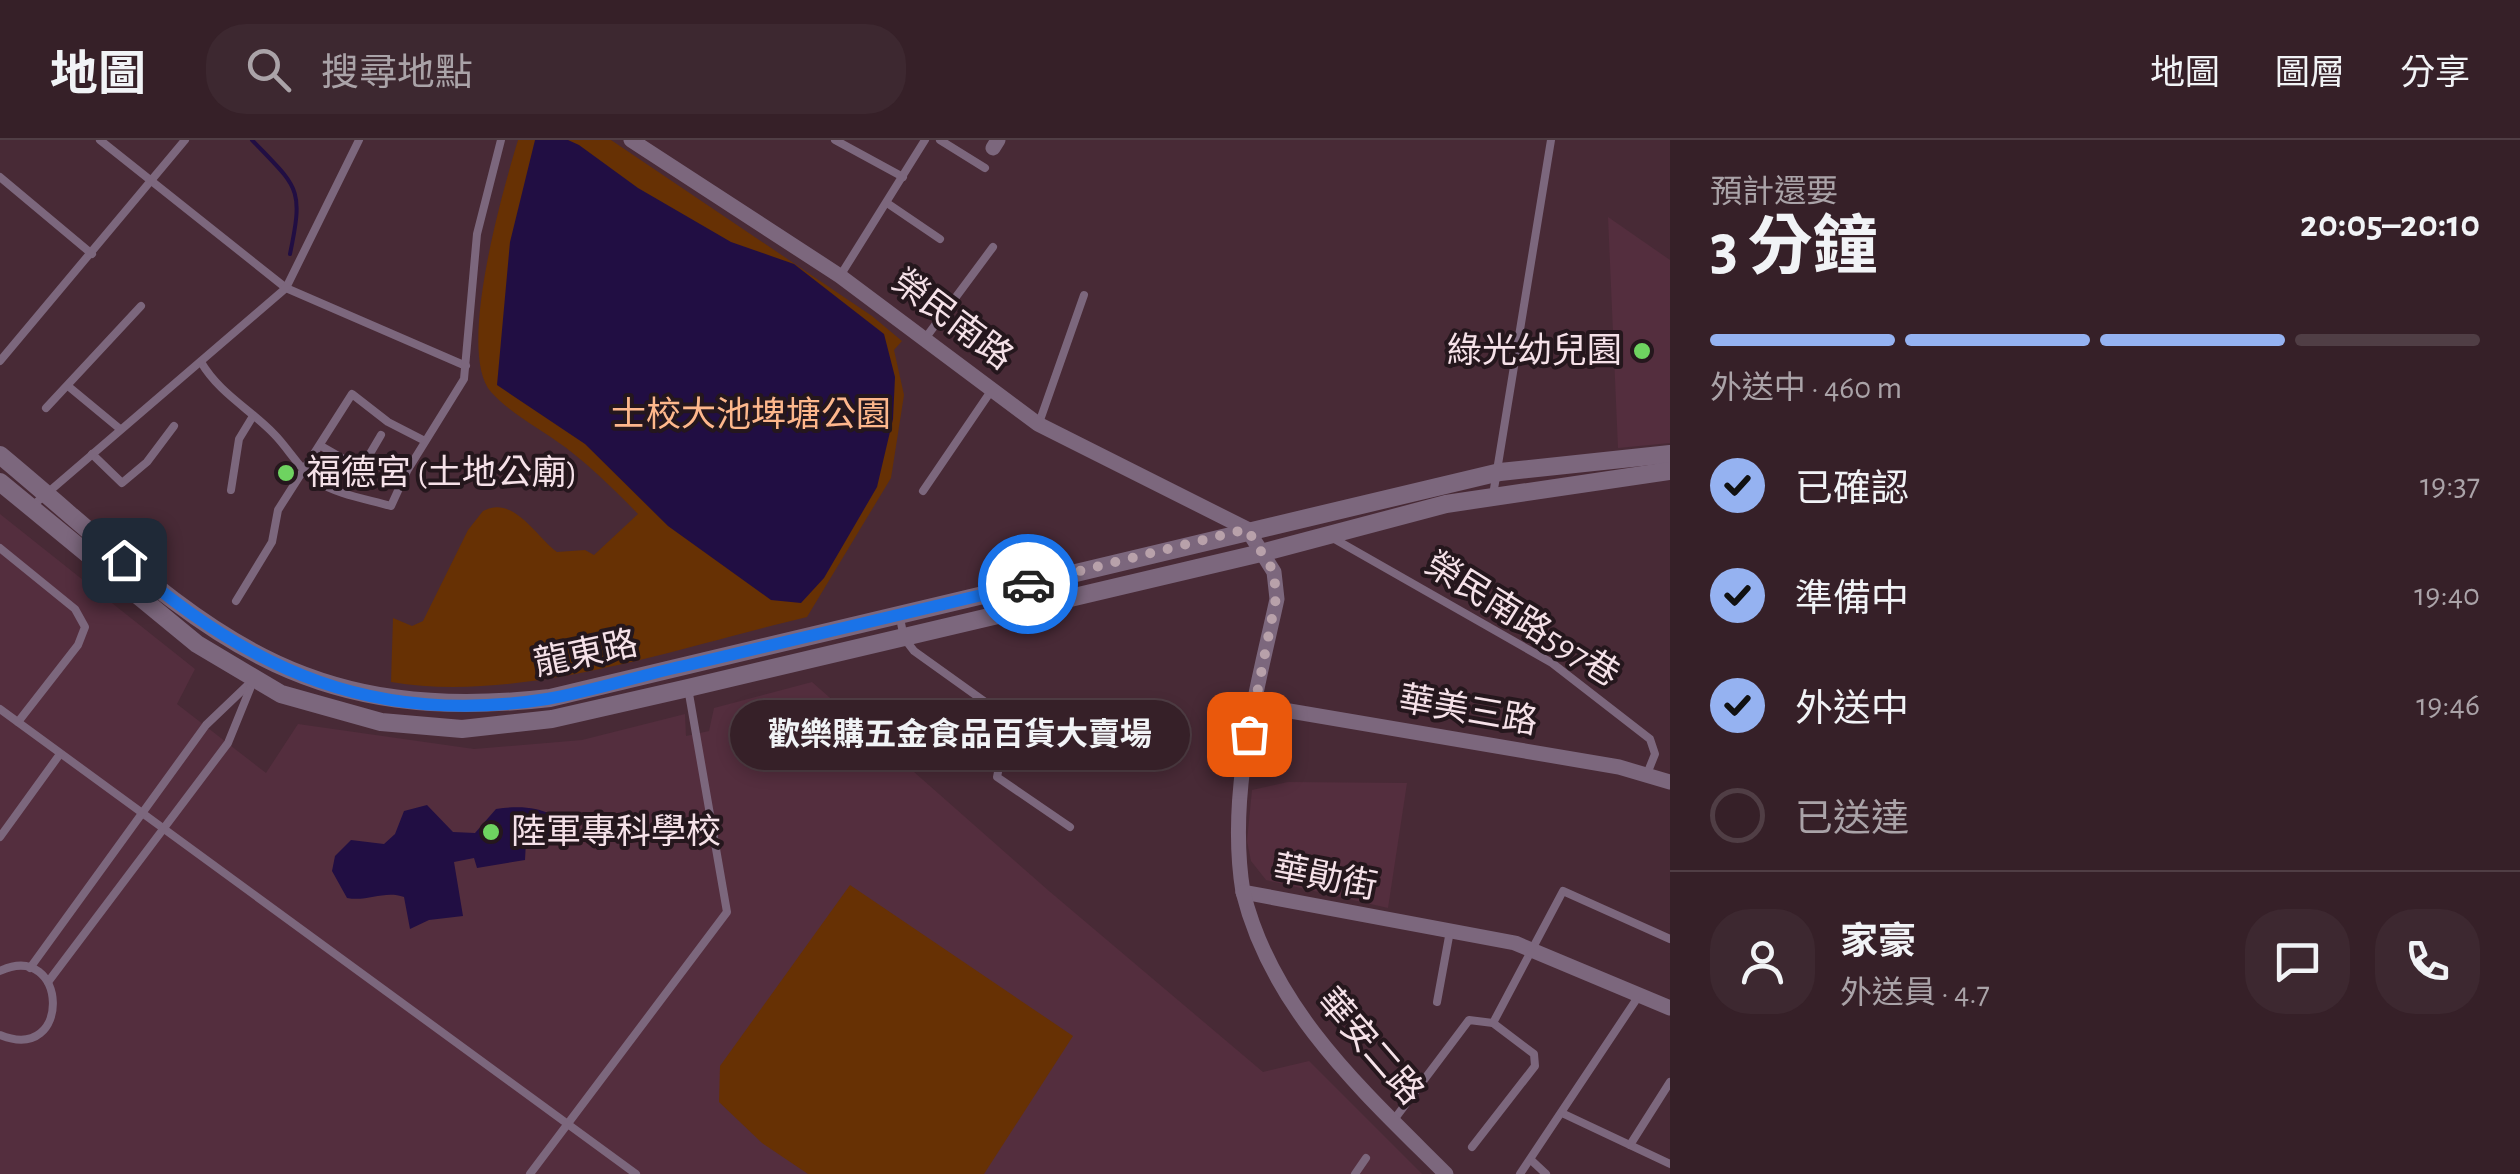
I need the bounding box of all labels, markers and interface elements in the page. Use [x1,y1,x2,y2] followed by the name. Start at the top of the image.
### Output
[206,24,906,114] search box
[241,42,296,97] icon: search
[50,52,146,100] text: 地圖
[321,55,473,93] text: 搜尋地點
[2150,56,2220,91] text: 地圖
[2275,56,2345,91] text: 圖層
[2400,56,2470,91] text: 分享
[1710,176,1838,208] text: 預計還要
[2300,206,2480,244] text: 20:05–20:10
[1710,216,1878,281] text: 3 分鐘
[886,262,1020,376] street label: 榮民南路
[1447,332,1622,369] place label: 綠光幼兒園
[1631,340,1653,362] marker: 綠光幼兒園
[1710,372,1902,404] text: 外送中 · 460 m
[611,396,891,433] park label: 士校大池埤塘公園
[306,454,578,491] place label: 福德宮 (土地公廟)
[1710,458,1765,513] icon: check
[275,462,297,484] marker: 福德宮 (土地公廟)
[2420,469,2480,501] text: 19:37
[1795,471,1909,509] text: 已確認
[82,518,167,603] pin
[97,533,152,588] icon: home
[978,534,1078,634] courier
[1419,545,1626,693] street label: 榮民南路597巷
[1001,557,1056,612] icon: car
[1710,568,1765,623] icon: check
[2414,579,2480,611] text: 19:40
[1795,581,1909,619] text: 準備中
[531,624,641,682] street label: 龍東路
[1710,678,1765,733] icon: check
[1396,680,1540,740] street label: 華美三路
[2416,689,2480,721] text: 19:46
[1795,691,1909,729] text: 外送中
[1207,692,1292,777] pin
[729,699,1189,769] callout: 歡樂購五金食品百貨大賣場
[1222,707,1277,762] icon: bag
[768,719,1152,751] text: 歡樂購五金食品百貨大賣場
[1795,801,1909,839] text: 已送達
[511,813,721,850] place label: 陸軍專科學校
[480,821,502,843] marker: 陸軍專科學校
[1270,849,1380,905] street label: 華勛街
[1710,909,1815,1014] button: person
[2245,909,2350,1014] button: chat
[2375,909,2480,1014] button: phone
[1840,924,1916,962] text: 家豪
[1840,977,1990,1009] text: 外送員 · 4.7
[1311,981,1431,1111] street label: 華安二路

